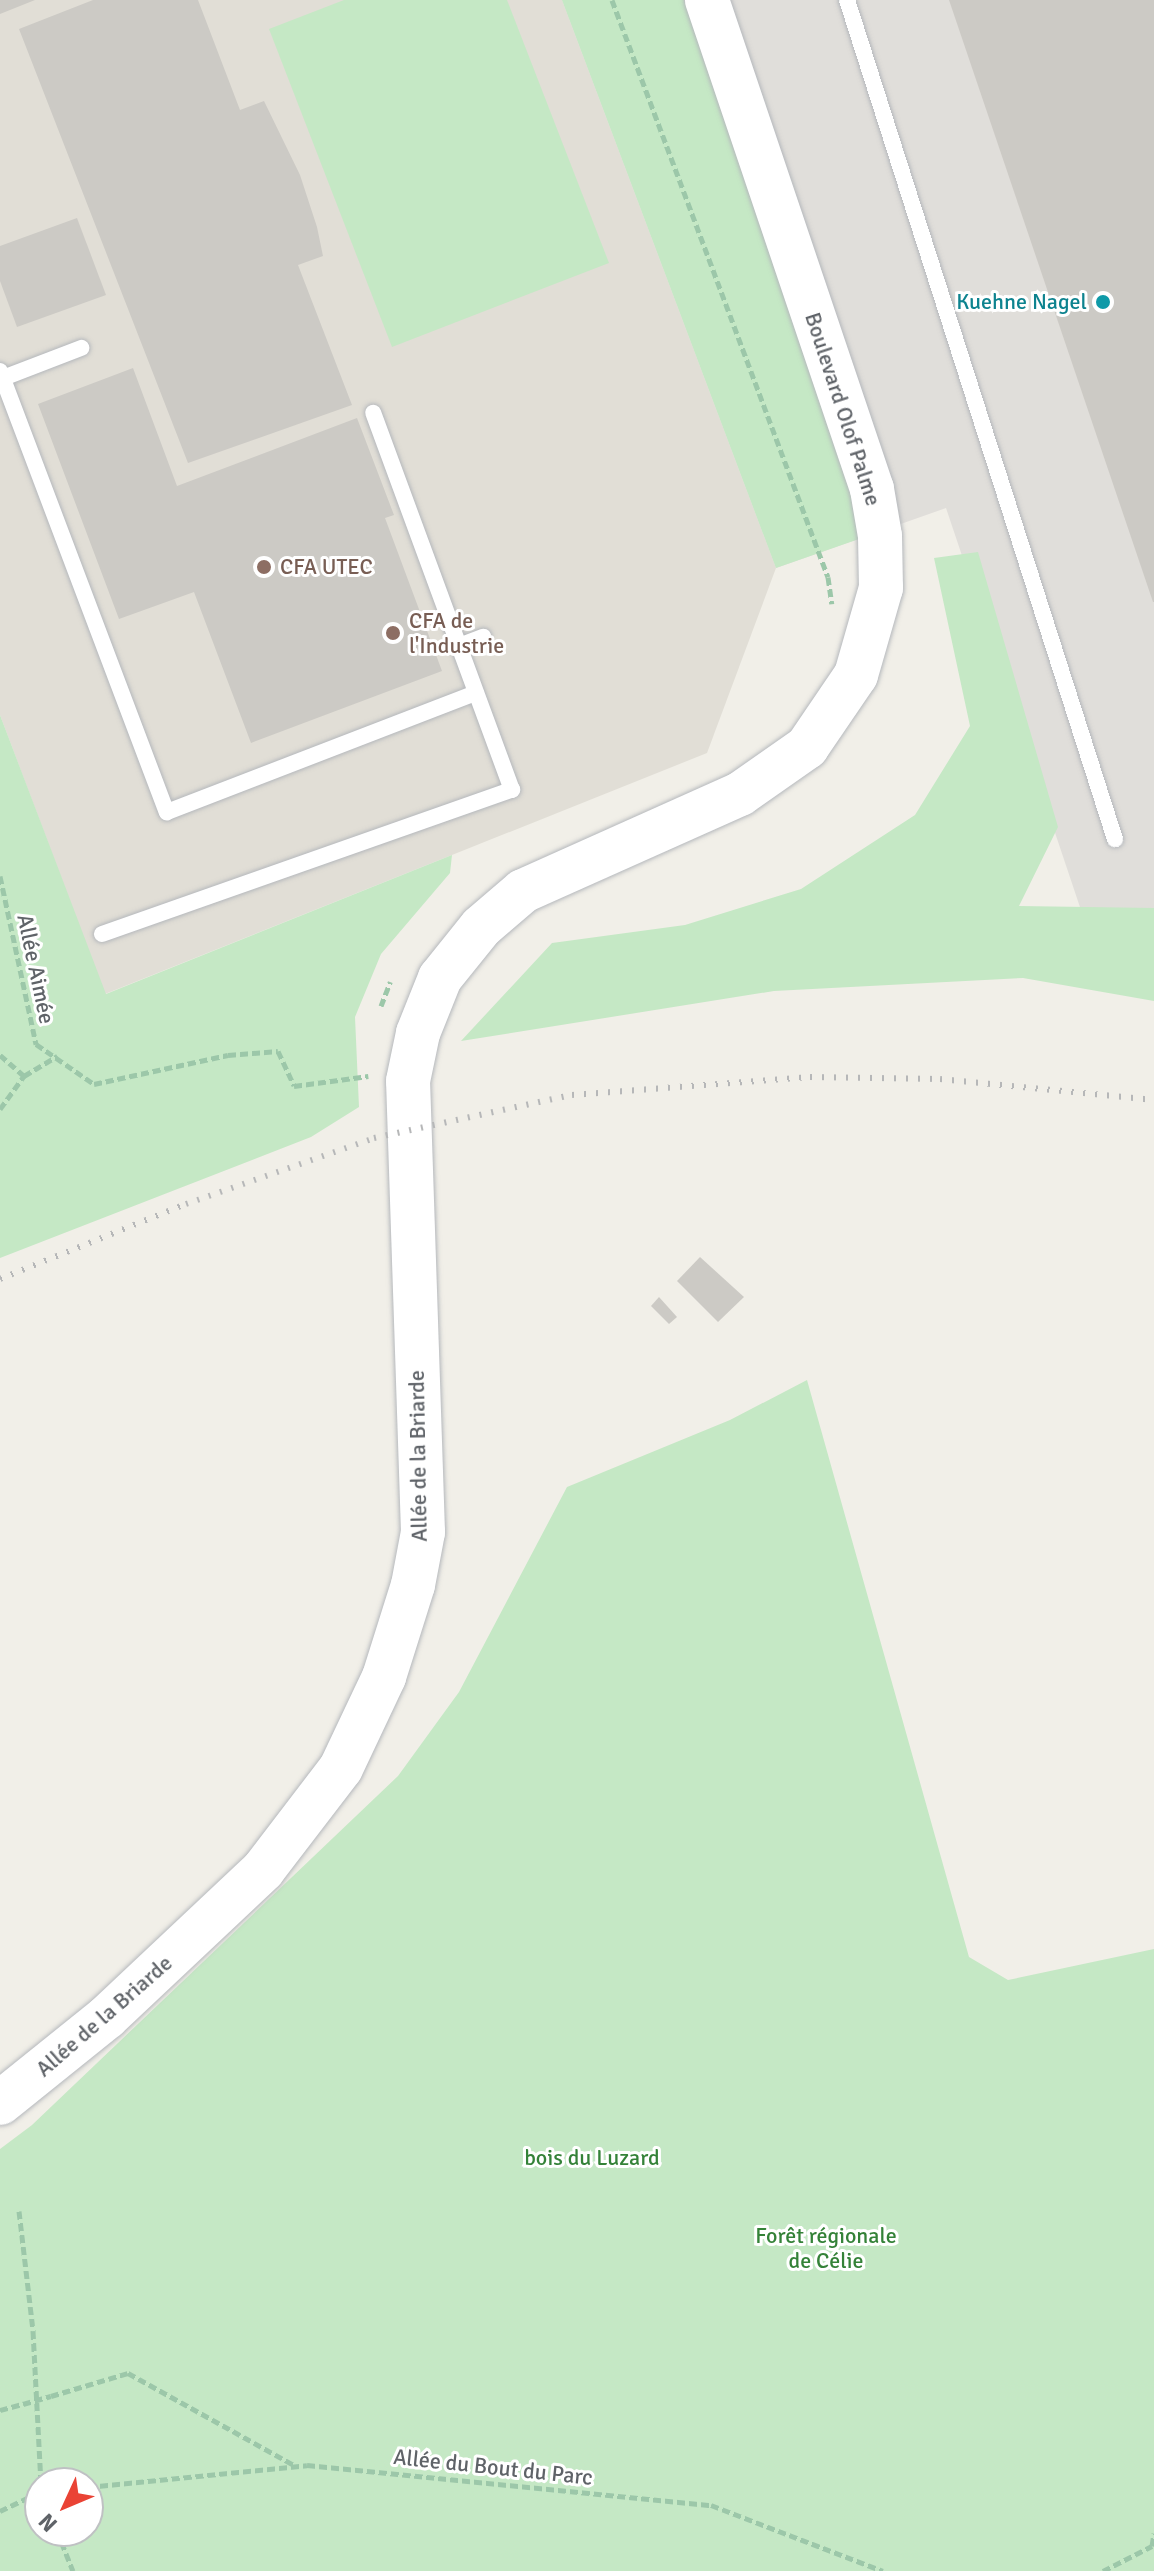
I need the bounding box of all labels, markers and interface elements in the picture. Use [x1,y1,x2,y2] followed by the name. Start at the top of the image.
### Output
[956,289,1087,315] place label: Kuehne Nagel
[1094,293,1112,311] marker: Kuehne Nagel
[799,309,887,509] street label: Boulevard Olof Palme
[280,554,373,580] place label: CFA UTEC
[255,558,273,576] marker: CFA UTEC
[409,607,504,658] place label: CFA de l'Industrie
[384,624,402,642] marker: CFA de l'Industrie
[11,912,61,1026] street label: Allée Aimée
[403,1370,433,1542] street label: Allée de la Briarde
[31,1950,177,2082] street label: Allée de la Briarde
[524,2145,660,2171] park label: bois du Luzard
[755,2222,897,2274] park label: Forêt régionale de Célie
[392,2443,594,2491] street label: Allée du Bout du Parc
[24,2467,104,2547] north arrow
[33,2508,63,2538] text: N

